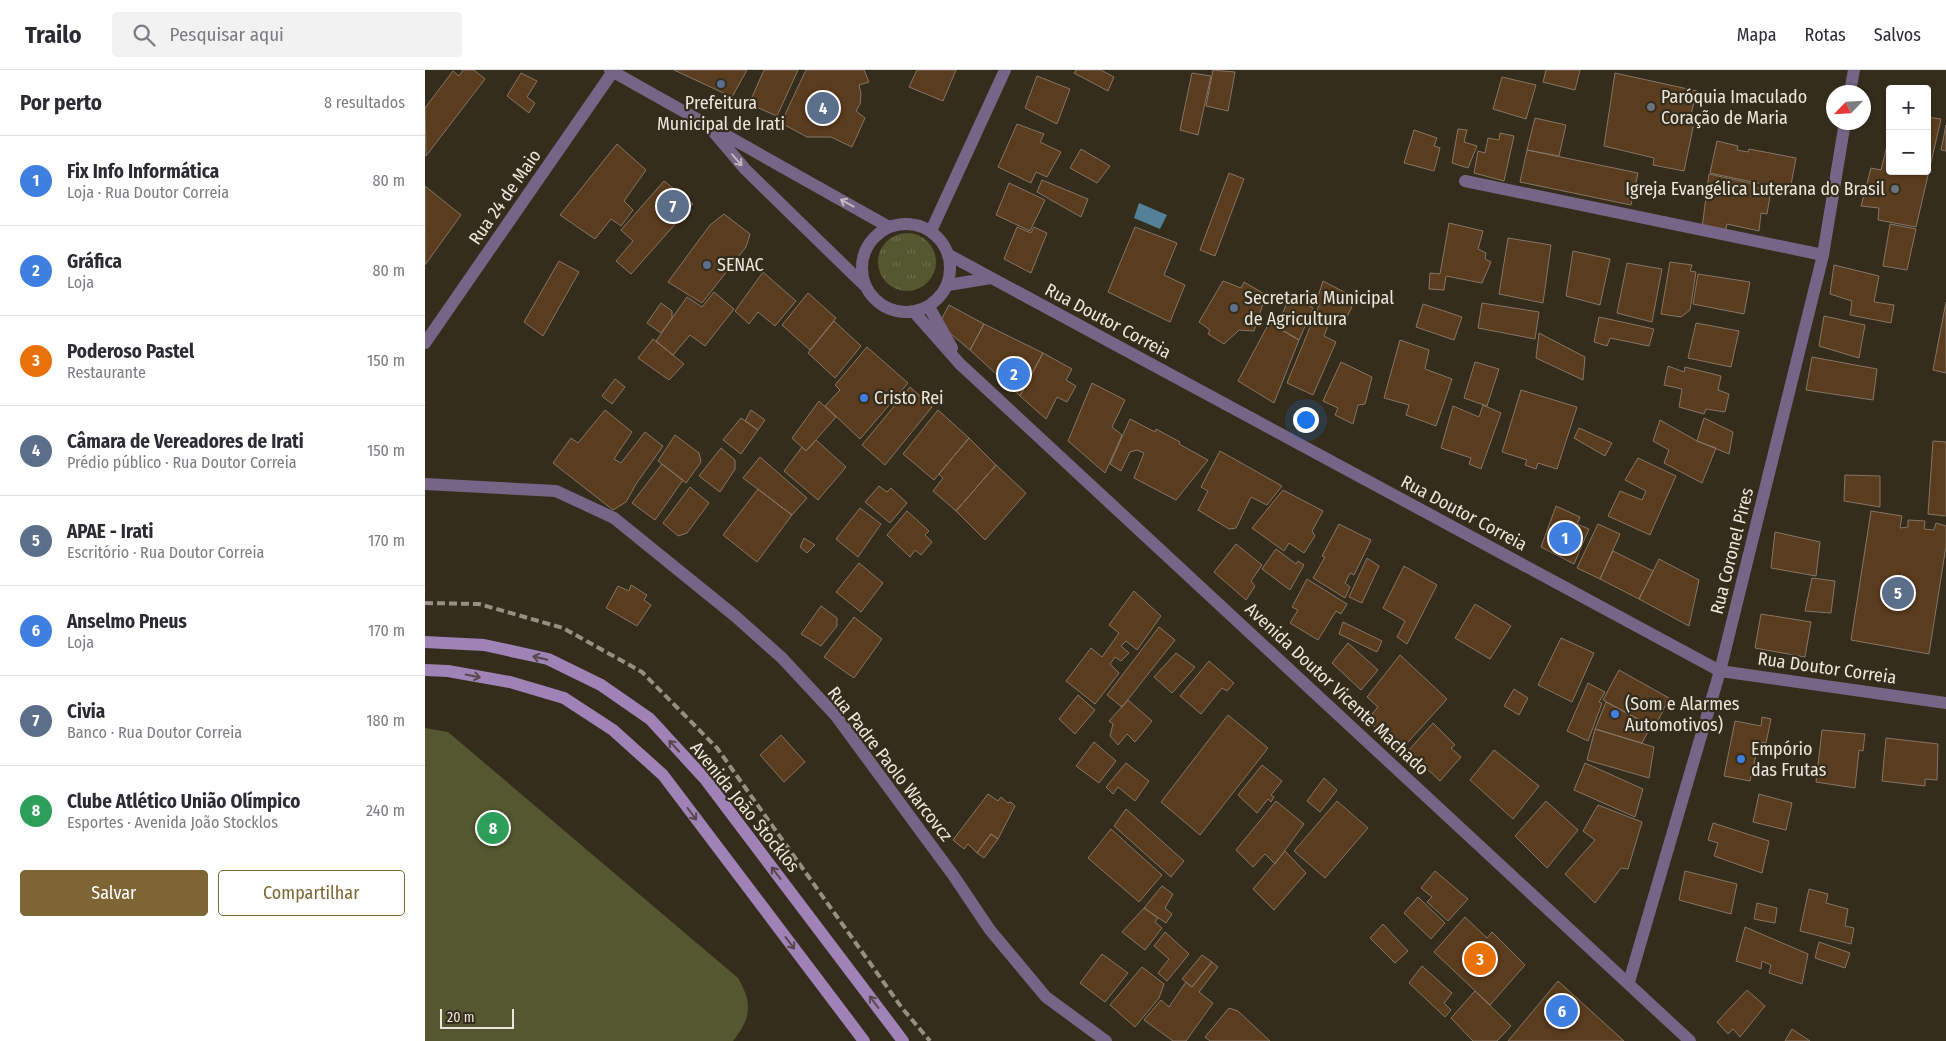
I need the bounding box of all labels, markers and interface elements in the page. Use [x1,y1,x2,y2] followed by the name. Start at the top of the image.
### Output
[112,12,462,57] search box
[25,21,82,49] text: Trailo
[130,21,158,49] icon: search
[170,23,284,46] text: Pesquisar aqui
[1737,24,1777,46] text: Mapa
[1805,24,1846,46] text: Rotas
[1874,24,1921,46] text: Salvos
[715,78,727,90] marker: Prefeitura Municipal de Irati
[1826,85,1871,130] north arrow
[1886,85,1931,175] map controls
[1886,85,1931,130] button: +
[1661,86,1807,129] place label: Paróquia Imaculado Coração de Maria
[807,89,839,127] pin: 4
[20,90,102,116] text: Por perto
[657,92,785,135] place label: Prefeitura Municipal de Irati
[324,93,405,112] text: 8 resultados
[1645,101,1657,113] marker: Paróquia Imaculado Coração de Maria
[1886,130,1931,175] button: −
[464,145,546,249] street label: Rua 24 de Maio
[731,153,743,166] one-way arrow
[67,160,219,183] text: Fix Info Informática
[33,171,39,190] text: 1
[373,171,405,190] text: 80 m
[1625,178,1885,200] place label: Igreja Evangélica Luterana do Brasil
[67,183,229,202] text: Loja · Rua Doutor Correia
[1889,183,1901,195] marker: Igreja Evangélica Luterana do Brasil
[657,187,689,225] pin: 7
[840,197,854,207] one-way arrow
[67,250,122,273] text: Gráfica
[717,254,764,276] place label: SENAC
[701,259,713,271] marker: SENAC
[32,261,40,280] text: 2
[373,261,405,280] text: 80 m
[67,273,94,292] text: Loja
[1041,278,1175,364] street label: Rua Doutor Correia
[1244,287,1394,330] place label: Secretaria Municipal de Agricultura
[1228,302,1240,314] marker: Secretaria Municipal de Agricultura
[67,340,194,363] text: Poderoso Pastel
[32,351,40,370] text: 3
[367,351,405,370] text: 150 m
[998,355,1030,393] pin: 2
[67,363,146,382] text: Restaurante
[874,387,944,409] place label: Cristo Rei
[858,392,870,404] marker: Cristo Rei
[1293,407,1319,433] your location
[67,430,304,453] text: Câmara de Vereadores de Irati
[32,441,40,460] text: 4
[367,441,405,460] text: 150 m
[67,453,297,472] text: Prédio público · Rua Doutor Correia
[1397,470,1531,556] street label: Rua Doutor Correia
[1706,485,1758,616] street label: Rua Coronel Pires
[1549,519,1581,557] pin: 1
[67,520,153,543] text: APAE - Irati
[32,531,40,550] text: 5
[368,531,405,550] text: 170 m
[67,543,264,562] text: Escritório · Rua Doutor Correia
[1882,574,1914,612] pin: 5
[1241,598,1433,780] street label: Avenida Doutor Vicente Machado
[67,610,187,633] text: Anselmo Pneus
[32,621,40,640] text: 6
[368,621,405,640] text: 170 m
[67,633,94,652] text: Loja
[1756,647,1898,689] street label: Rua Doutor Correia
[533,653,549,662] one-way arrow
[465,671,481,681] one-way arrow
[823,682,957,846] street label: Rua Padre Paolo Warcovcz
[1625,693,1740,736] place label: (Som e Alarmes Automotivos)
[67,700,105,723] text: Civia
[1609,708,1621,720] marker: (Som e Alarmes Automotivos)
[33,711,39,730] text: 7
[366,711,405,730] text: 180 m
[67,723,242,742] text: Banco · Rua Doutor Correia
[686,737,805,877] street label: Avenida João Stocklos
[1751,738,1827,781] place label: Empório das Frutas
[668,740,680,752] one-way arrow
[1735,753,1747,765] marker: Empório das Frutas
[67,790,300,813] text: Clube Atlético União Olímpico
[32,801,40,820] text: 8
[366,801,405,820] text: 240 m
[687,807,697,821] one-way arrow
[477,809,509,847] pin: 8
[67,813,278,832] text: Esportes · Avenida João Stocklos
[771,866,781,880] one-way arrow
[20,870,208,916] button: Salvar
[218,870,405,916] button: Compartilhar
[785,936,795,950] one-way arrow
[1464,940,1496,978] pin: 3
[1546,992,1578,1030] pin: 6
[869,995,879,1009] one-way arrow
[440,1006,514,1029] scale bar
[447,1009,475,1026] text: 20 m

